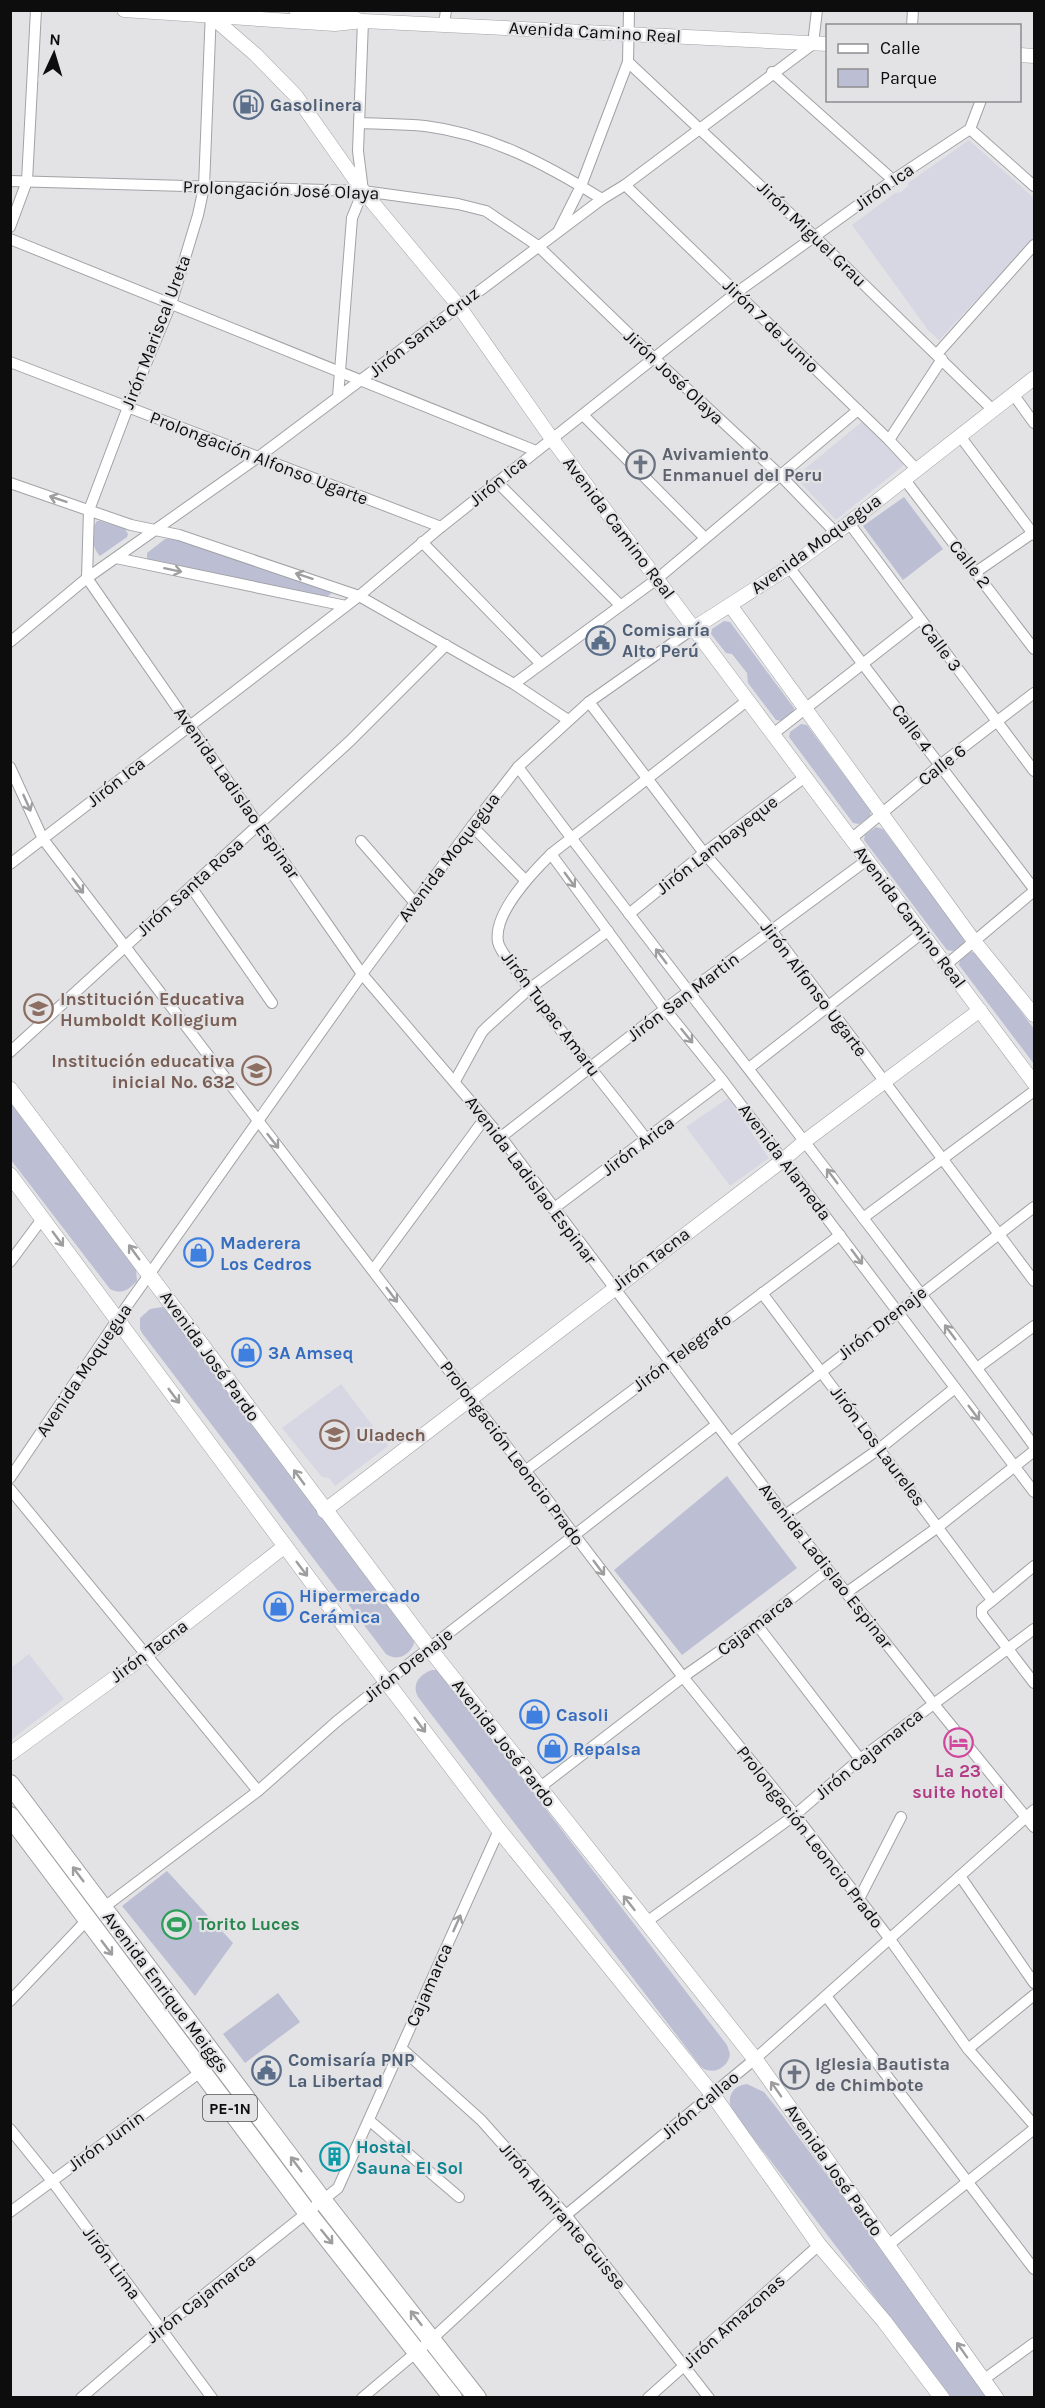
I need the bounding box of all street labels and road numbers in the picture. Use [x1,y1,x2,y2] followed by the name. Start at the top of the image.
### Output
[508,16,682,48] street label: Avenida Camino Real
[850,158,918,216] street label: Jirón Ica
[182,176,380,204] street label: Prolongación José Olaya
[753,176,871,292] street label: Jirón Miguel Grau
[116,252,196,412] street label: Jirón Mariscal Ureta
[718,275,824,377] street label: Jirón 7 de Junio
[365,282,483,382] street label: Jirón Santa Cruz
[619,325,729,429] street label: Jirón José Olaya
[147,406,371,510] street label: Prolongación Alfonso Ugarte
[465,451,531,511] street label: Jirón Ica
[558,452,680,604] street label: Avenida Camino Real
[746,489,886,599] street label: Avenida Moquegua
[944,536,996,592] street label: Calle 2
[916,618,966,676] street label: Calle 3
[887,700,937,756] street label: Calle 4
[169,703,305,884] street label: Avenida Ladislao Espinar
[914,739,970,791] street label: Calle 6
[82,752,150,812] street label: Jirón Ica
[393,788,505,926] street label: Avenida Moquegua
[652,791,782,899] street label: Jirón Lambayeque
[132,833,248,941] street label: Jirón Santa Rosa
[849,841,971,993] street label: Avenida Camino Real
[756,917,872,1061] street label: Jirón Alfonso Ugarte
[497,947,605,1081] street label: Jirón Tupac Amaru
[623,948,743,1046] street label: Jirón San Martin
[461,1092,602,1269] street label: Avenida Ladislao Espinar
[734,1099,836,1225] street label: Avenida Alameda
[597,1111,679,1181] street label: Jirón Arica
[608,1223,694,1295] street label: Jirón Tacna
[833,1281,931,1365] street label: Jirón Drenaje
[155,1286,265,1426] street label: Avenida José Pardo
[31,1299,137,1441] street label: Avenida Moquegua
[628,1308,736,1396] street label: Jirón Telegrafo
[435,1356,589,1550] street label: Prolongación Leoncio Prado
[826,1382,930,1510] street label: Jirón Los Laureles
[754,1478,898,1654] street label: Avenida Ladislao Espinar
[713,1589,797,1661] street label: Cajamarca
[106,1615,192,1687] street label: Jirón Tacna
[359,1623,457,1707] street label: Jirón Drenaje
[447,1675,561,1811] street label: Avenida José Pardo
[810,1704,928,1804] street label: Jirón Cajamarca
[732,1741,888,1933] street label: Prolongación Leoncio Prado
[98,1907,234,2077] street label: Avenida Enrique Meiggs
[401,1940,457,2030] street label: Cajamarca
[657,2066,743,2144] street label: Jirón Callao
[203,2095,257,2121] road number: PE-1N
[780,2100,888,2240] street label: Avenida José Pardo
[63,2106,149,2176] street label: Jirón Junin
[495,2138,631,2294] street label: Jirón Almirante Guisse
[78,2222,146,2304] street label: Jirón Lima
[142,2248,260,2348] street label: Jirón Cajamarca
[678,2269,790,2373] street label: Jirón Amazonas

